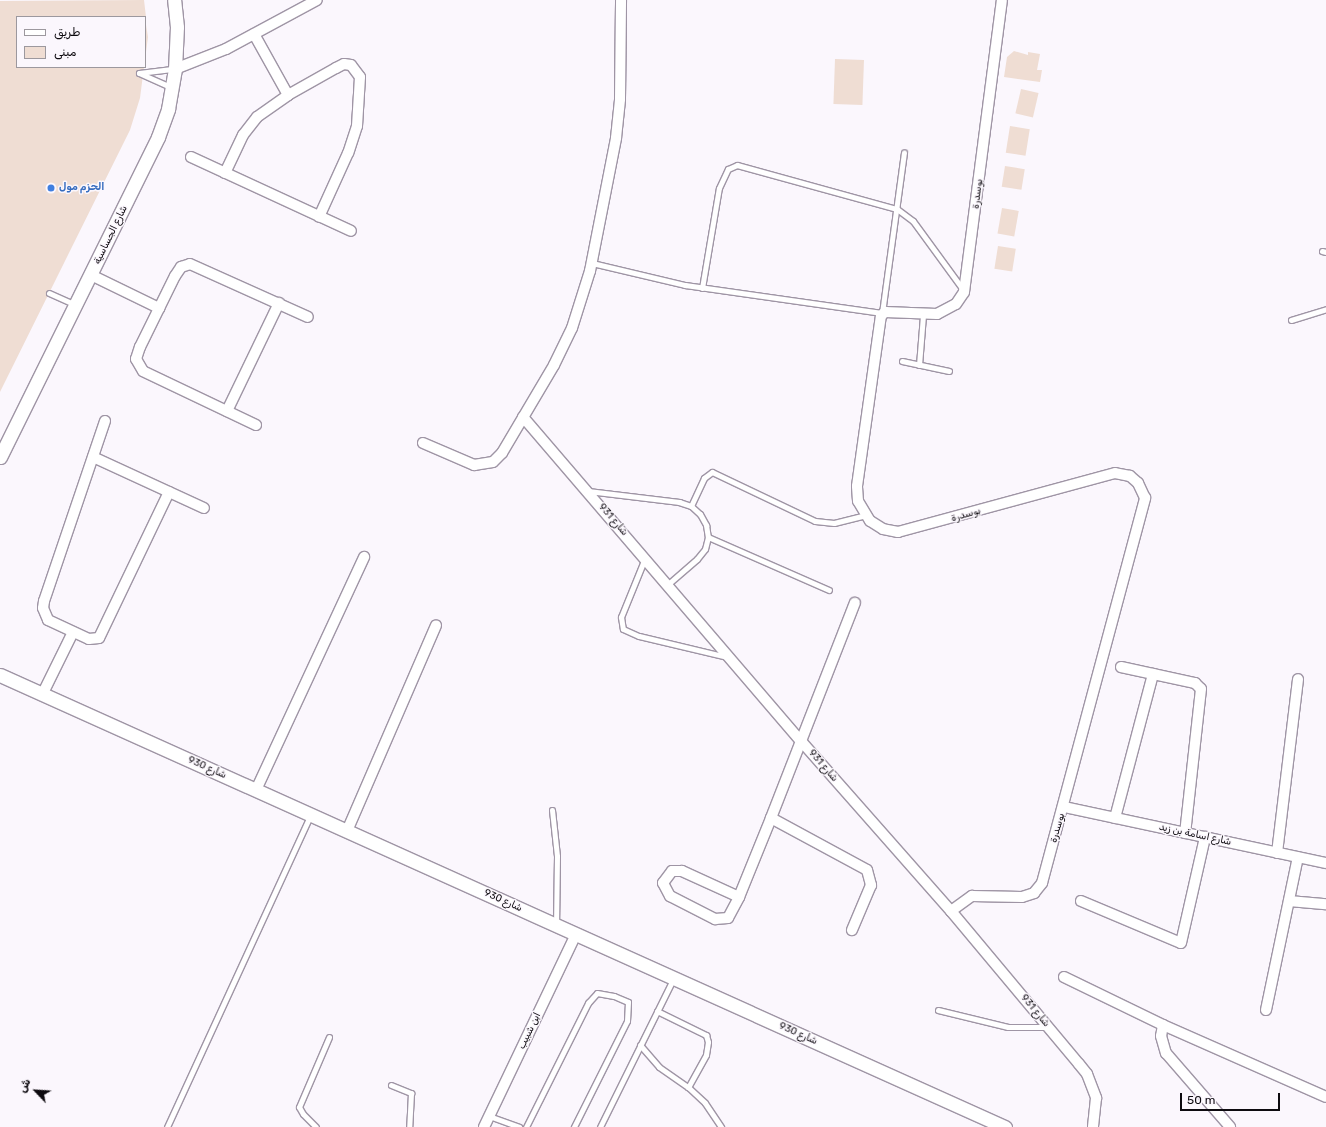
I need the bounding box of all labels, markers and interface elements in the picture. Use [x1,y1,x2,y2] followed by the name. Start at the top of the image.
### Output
[16,16,146,68] legend
[54,25,80,39] text: طريق
[54,45,76,59] text: مبنى
[970,178,986,210] street label: بوسدرة
[59,182,104,194] place label: الحزم مول
[46,183,56,193] marker: الحزم مول
[92,204,130,266] street label: شارع الجساسية
[596,502,630,538] street label: شارع 931
[950,505,982,525] street label: بوسدرة
[806,748,840,784] street label: شارع 931
[186,754,228,782] street label: شارع 930
[1048,812,1068,844] street label: بوسدرة
[1158,821,1232,849] street label: شارع اسامة بن زيد
[482,887,524,915] street label: شارع 930
[1018,992,1052,1030] street label: شارع 931
[516,1011,544,1051] street label: ابن شبيب
[777,1020,819,1048] street label: شارع 930
[16,1071,56,1111] north arrow
[16,1077,34,1095] text: ش
[1182,1085,1282,1111] scale bar
[1187,1093,1215,1107] text: 50 m

